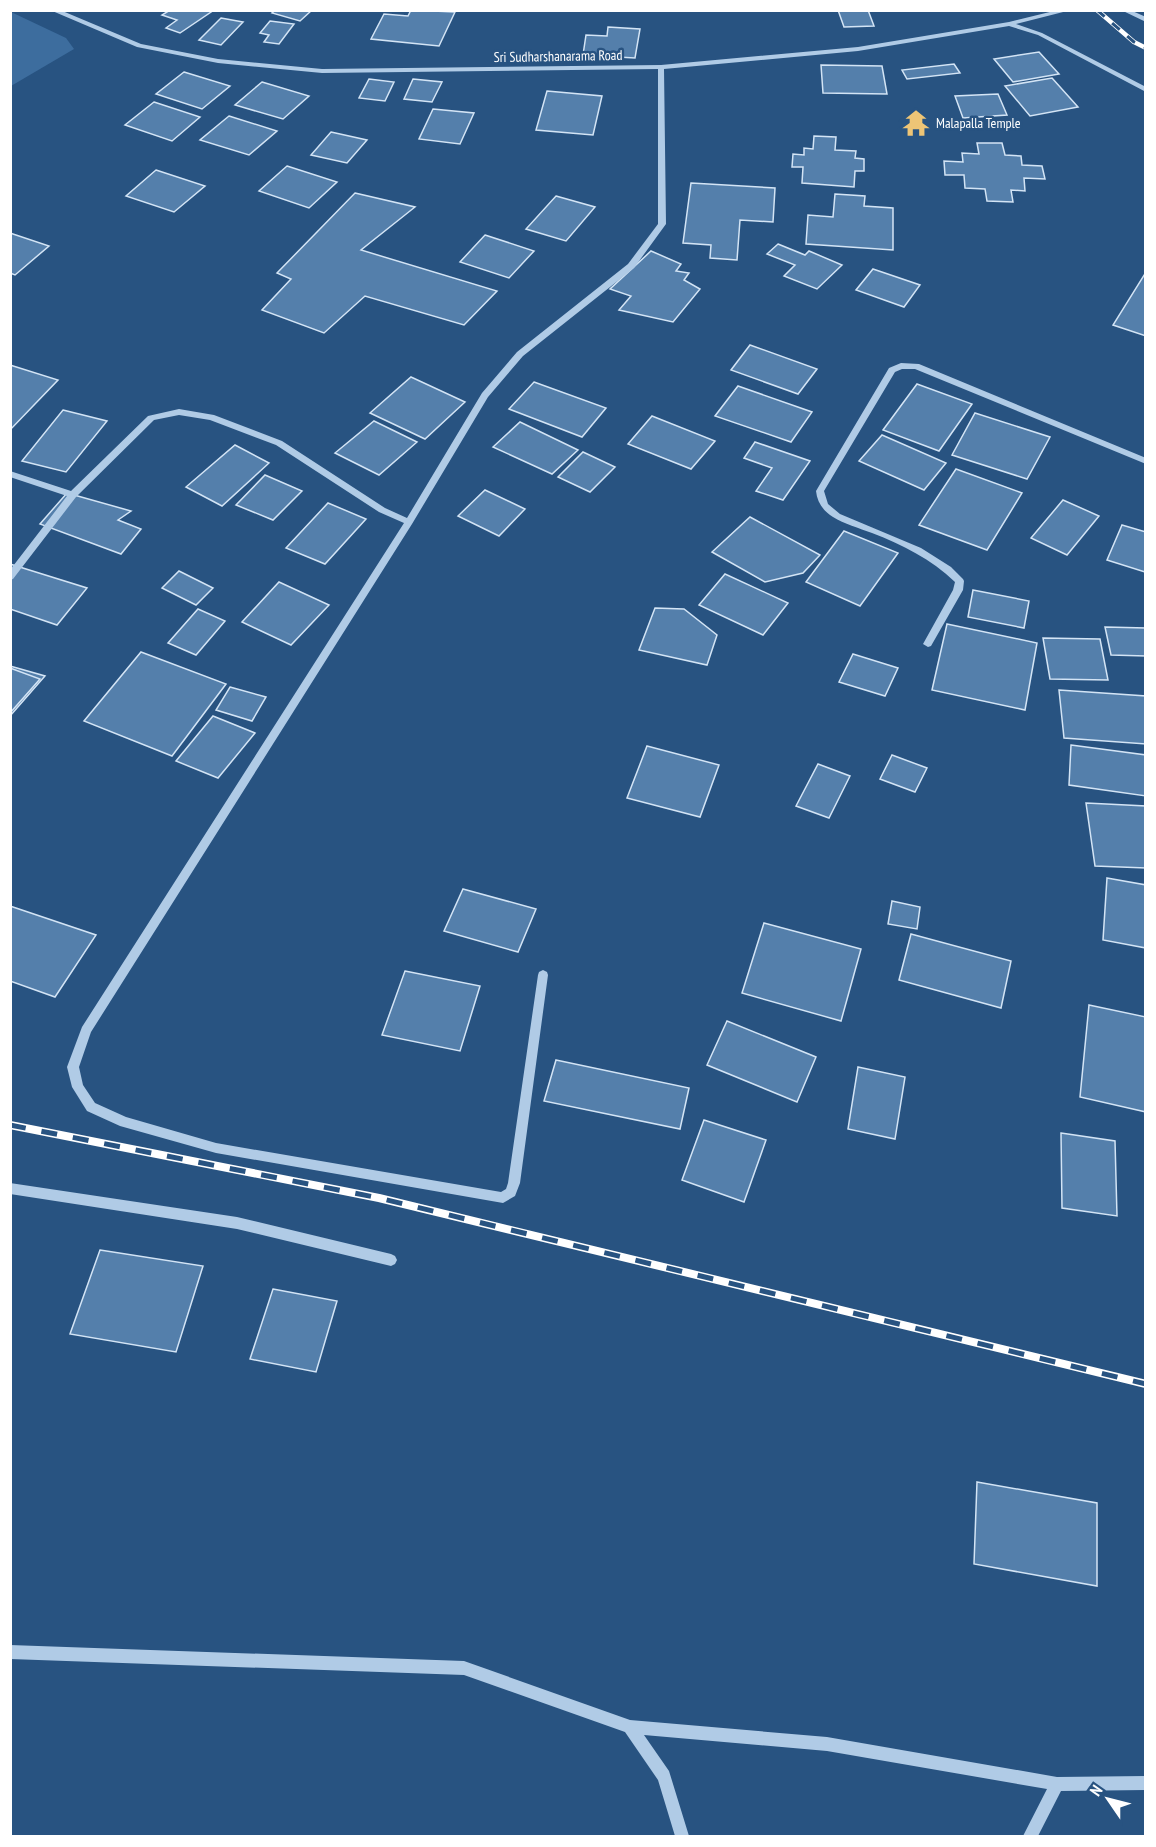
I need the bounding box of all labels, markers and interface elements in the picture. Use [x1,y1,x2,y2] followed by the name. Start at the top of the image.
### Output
[493,46,623,66] street label: Sri Sudharshanarama Road
[901,108,931,138] temple icon: Malapalla Temple
[936,114,1021,132] place label: Malapalla Temple
[1078,1769,1138,1829] north arrow
[1085,1781,1106,1800] text: N

